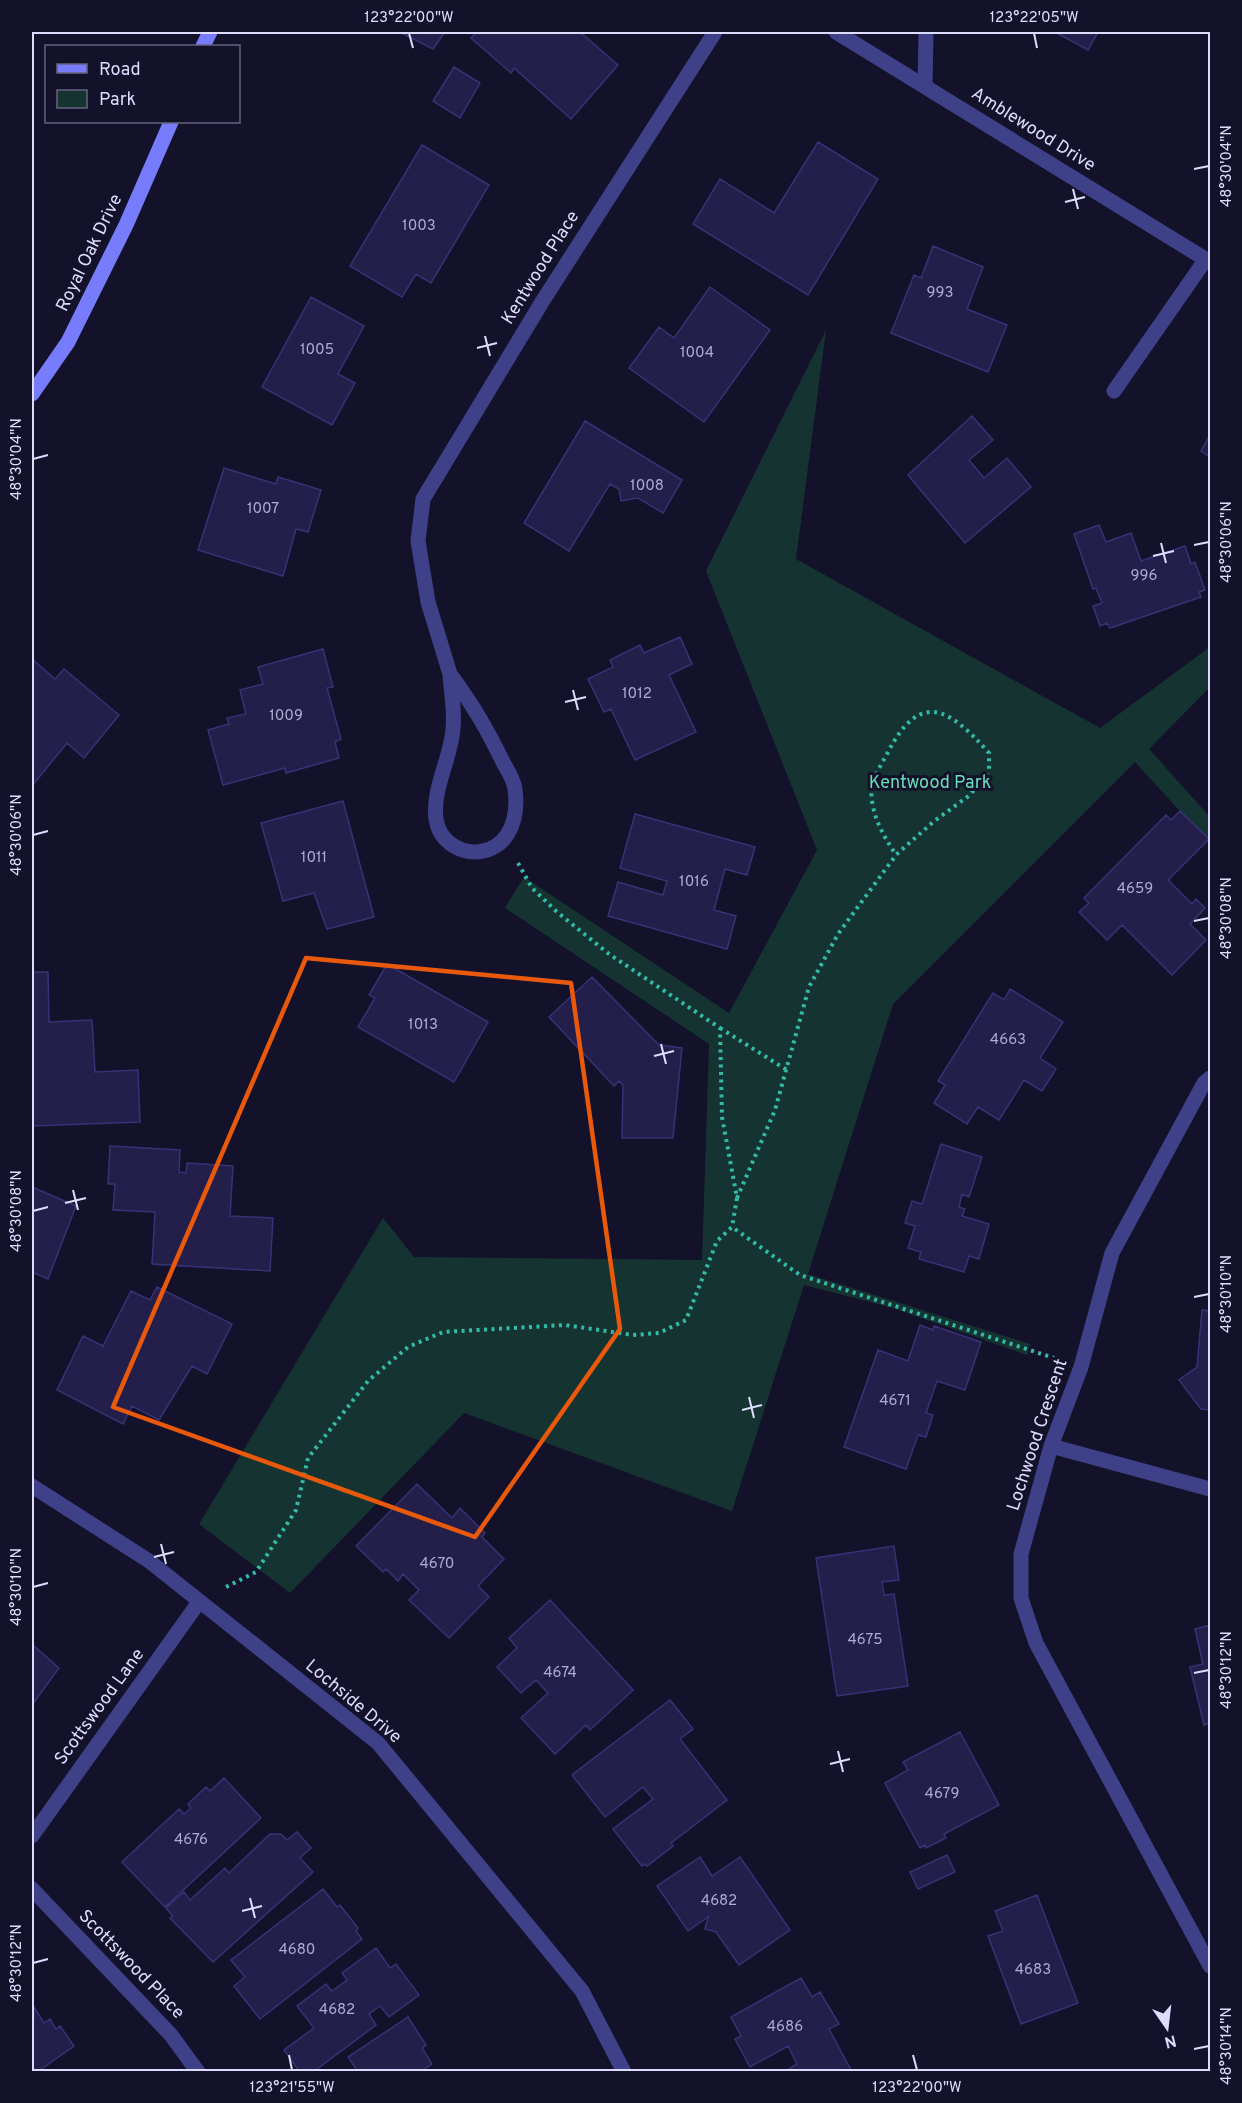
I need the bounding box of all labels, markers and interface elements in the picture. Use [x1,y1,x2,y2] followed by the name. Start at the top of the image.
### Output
[364,9,454,28] text: 123°22'00"W
[989,9,1079,28] text: 123°22'05"W
[45,45,240,123] legend
[99,59,141,82] text: Road
[967,83,1099,177] street label: Amblewood Drive
[99,89,136,112] text: Park
[1218,125,1237,207] text: 48°30'04"N
[52,191,128,315] street label: Royal Oak Drive
[497,207,585,329] street label: Kentwood Place
[402,217,436,236] house number: 1003
[927,284,953,303] house number: 993
[300,341,334,360] house number: 1005
[680,344,714,363] house number: 1004
[8,418,27,500] text: 48°30'04"N
[630,477,664,496] house number: 1008
[247,500,279,519] house number: 1007
[1218,501,1237,583] text: 48°30'06"N
[1131,567,1157,586] house number: 996
[622,685,652,704] house number: 1012
[269,707,303,726] house number: 1009
[869,772,991,795] park label: Kentwood Park
[8,794,27,876] text: 48°30'06"N
[301,849,327,868] house number: 1011
[679,873,709,892] house number: 1016
[1218,877,1237,959] text: 48°30'08"N
[1117,880,1153,899] house number: 4659
[408,1016,438,1035] house number: 1013
[990,1031,1026,1050] house number: 4663
[8,1170,27,1252] text: 48°30'08"N
[1218,1255,1237,1333] text: 48°30'10"N
[1003,1356,1073,1514] street label: Lochwood Crescent
[879,1392,911,1411] house number: 4671
[8,1548,27,1626] text: 48°30'10"N
[420,1555,454,1574] house number: 4670
[847,1631,883,1650] house number: 4675
[1218,1631,1237,1709] text: 48°30'12"N
[50,1644,150,1770] street label: Scottswood Lane
[300,1655,406,1749] street label: Lochside Drive
[543,1664,577,1683] house number: 4674
[925,1785,959,1804] house number: 4679
[174,1831,208,1850] house number: 4676
[701,1892,737,1911] house number: 4682
[73,1905,189,2025] street label: Scottswood Place
[8,1924,27,2002] text: 48°30'12"N
[279,1941,315,1960] house number: 4680
[1015,1961,1051,1980] house number: 4683
[1137,1998,1197,2058] north arrow
[319,2001,355,2020] house number: 4682
[1218,2007,1237,2085] text: 48°30'14"N
[767,2018,803,2037] house number: 4686
[1162,2030,1178,2052] text: N
[249,2079,335,2098] text: 123°21'55"W
[872,2079,962,2098] text: 123°22'00"W

